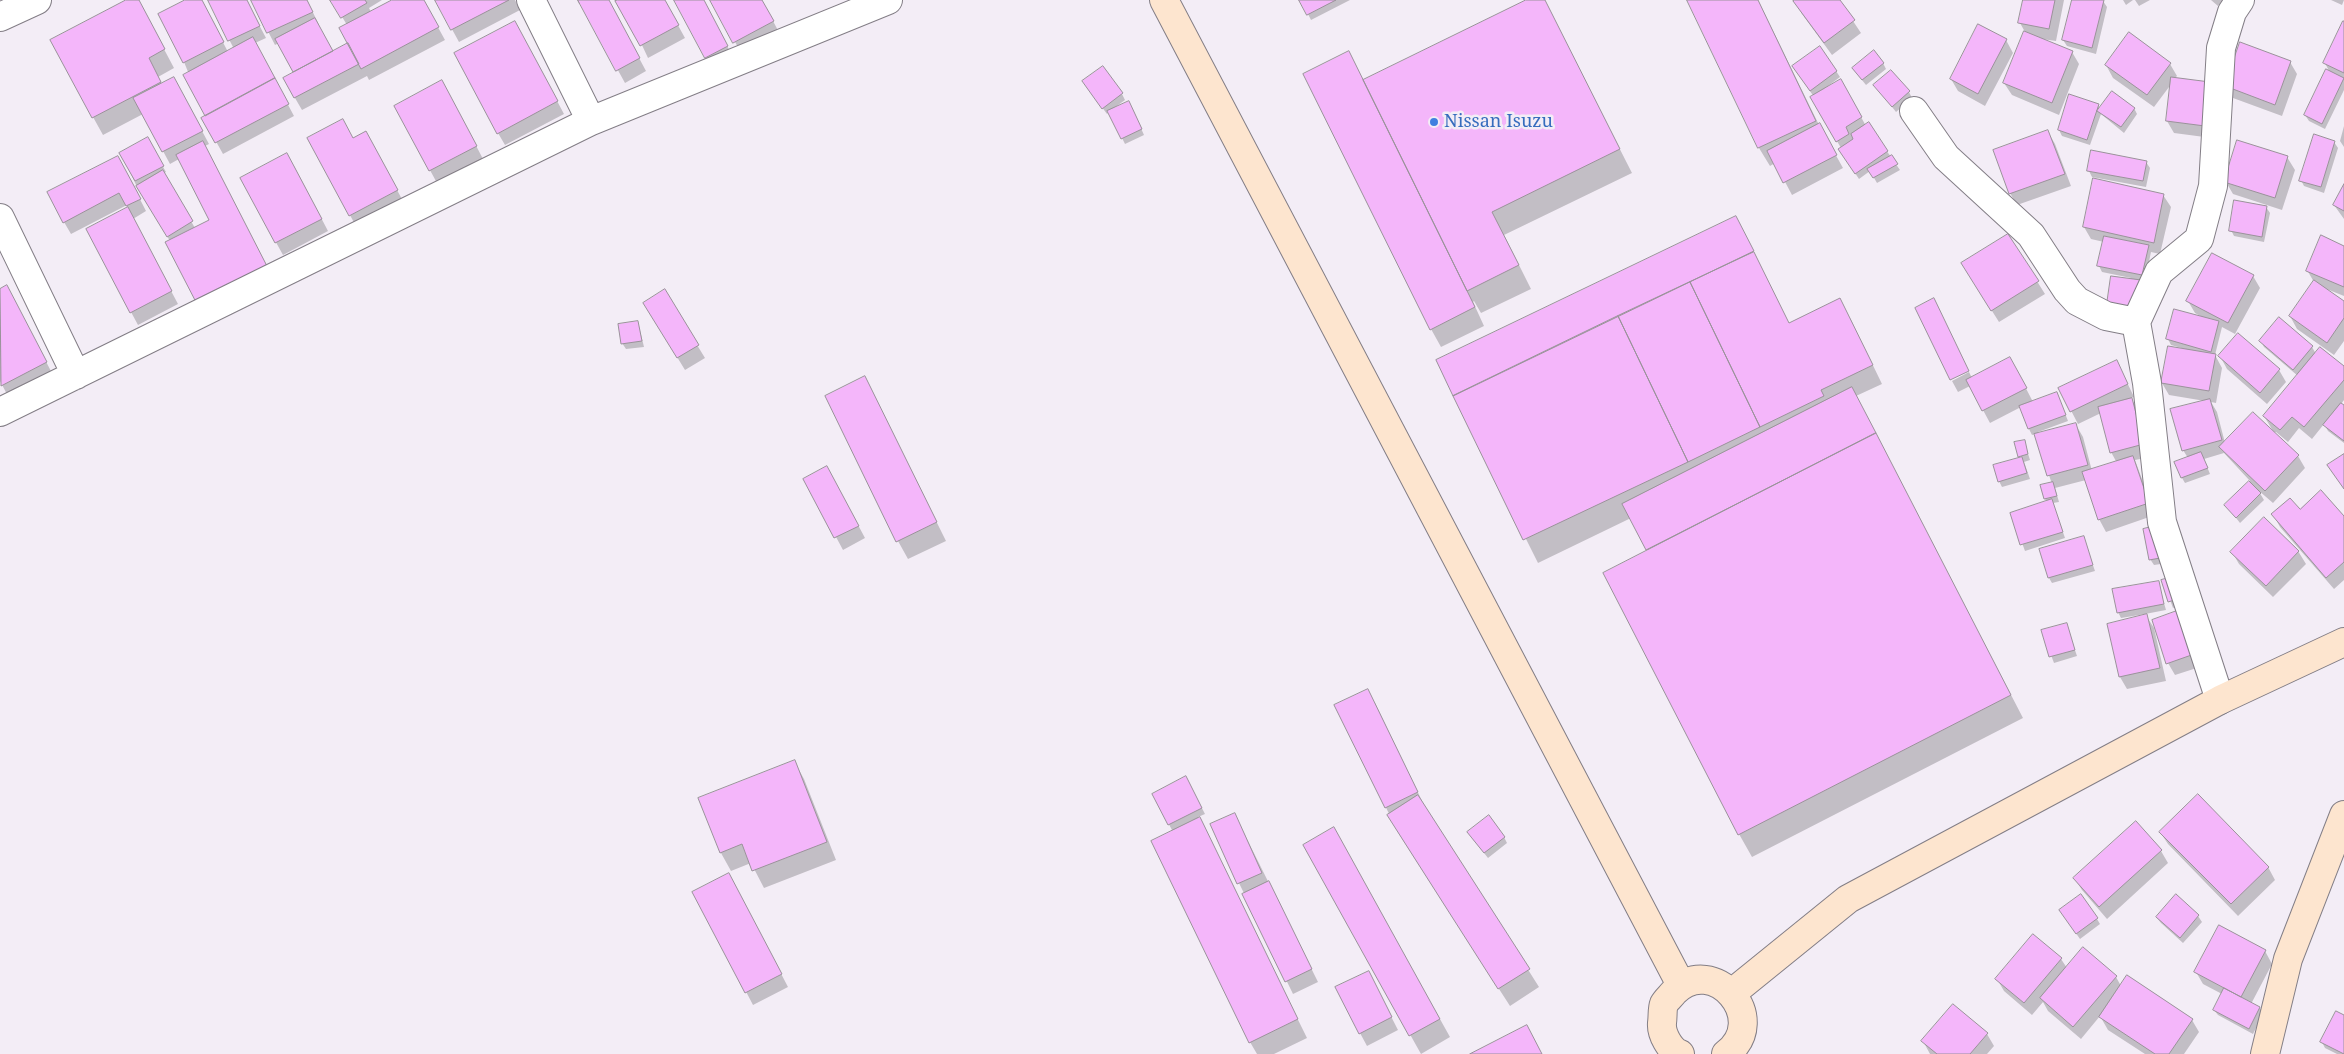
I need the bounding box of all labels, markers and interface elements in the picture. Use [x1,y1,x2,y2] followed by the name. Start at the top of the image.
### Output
[1444,111,1553,133] place label: Nissan Isuzu
[1428,116,1440,128] marker: Nissan Isuzu

